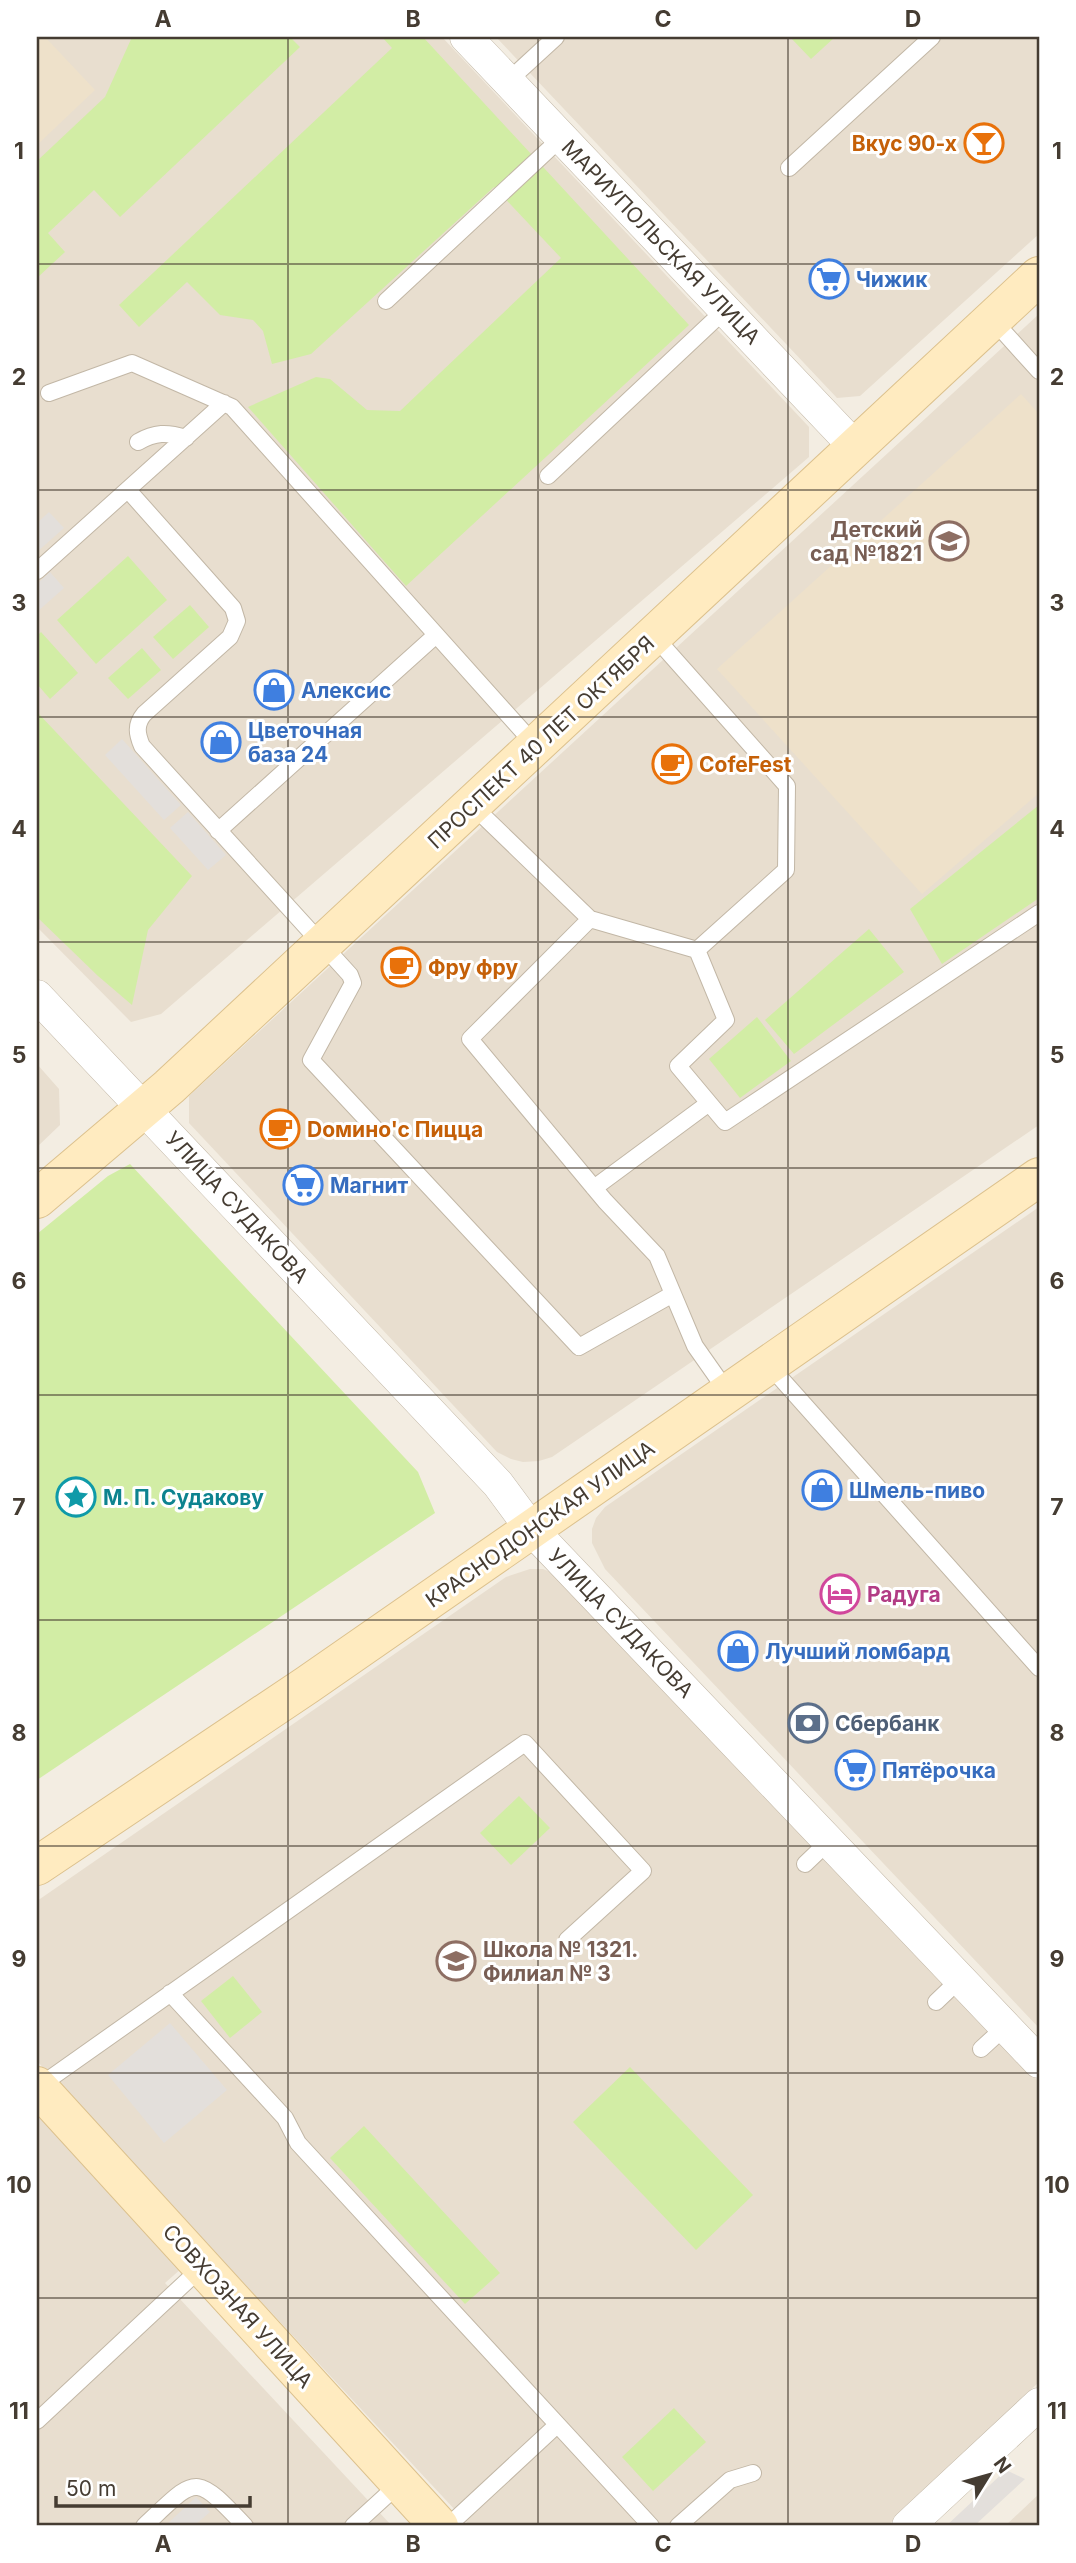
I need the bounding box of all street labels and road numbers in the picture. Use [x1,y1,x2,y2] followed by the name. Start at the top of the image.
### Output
[557,135,765,349] street label: МАРИУПОЛЬСКАЯ УЛИЦА
[423,630,659,854] street label: ПРОСПЕКТ 40 ЛЕТ ОКТЯБРЯ
[160,1126,314,1288] street label: УЛИЦА СУДАКОВА
[421,1435,659,1613] street label: КРАСНОДОНСКАЯ УЛИЦА
[543,1543,699,1703] street label: УЛИЦА СУДАКОВА
[158,2219,318,2393] street label: СОВХОЗНАЯ УЛИЦА

